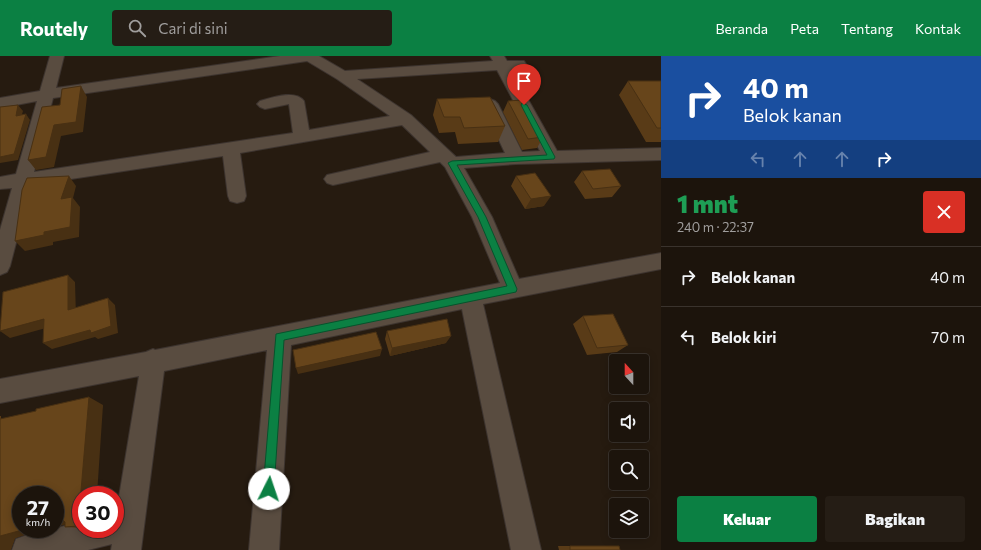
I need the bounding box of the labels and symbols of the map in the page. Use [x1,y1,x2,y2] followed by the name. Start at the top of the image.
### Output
[507,64,541,105] pin
[609,354,649,394] north arrow
[248,468,290,510] position arrow
[72,486,124,538] speed limit sign: 30

